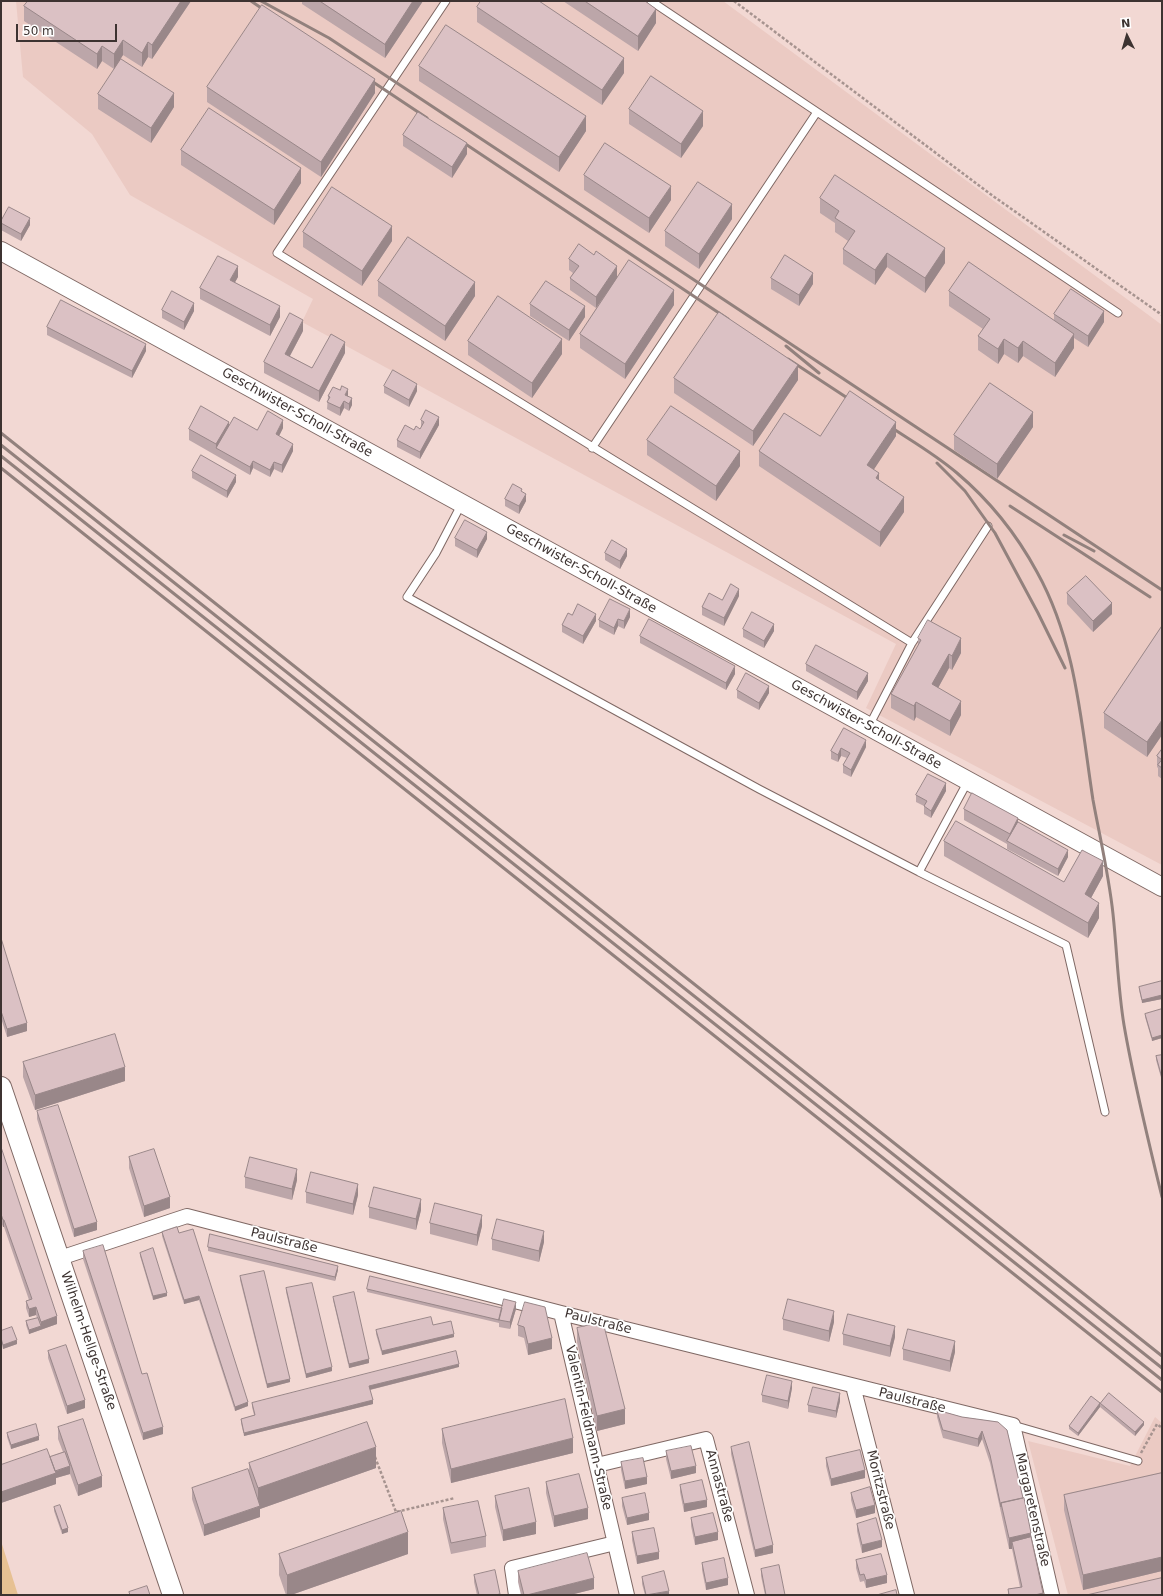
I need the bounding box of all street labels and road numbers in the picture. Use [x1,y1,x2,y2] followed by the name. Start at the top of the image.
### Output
[219,365,375,461] street label: Geschwister-Scholl-Straße
[503,521,659,617] street label: Geschwister-Scholl-Straße
[788,677,944,773] street label: Geschwister-Scholl-Straße
[249,1225,319,1257] street label: Paulstraße
[57,1270,119,1412] street label: Wilhelm-Hellge-Straße
[563,1306,633,1338] street label: Paulstraße
[561,1344,615,1512] street label: Valentin-Feldmann-Straße
[877,1385,947,1417] street label: Paulstraße
[702,1448,736,1524] street label: Annastraße
[863,1449,897,1531] street label: Moritzstraße
[1011,1452,1053,1568] street label: Margaretenstraße

